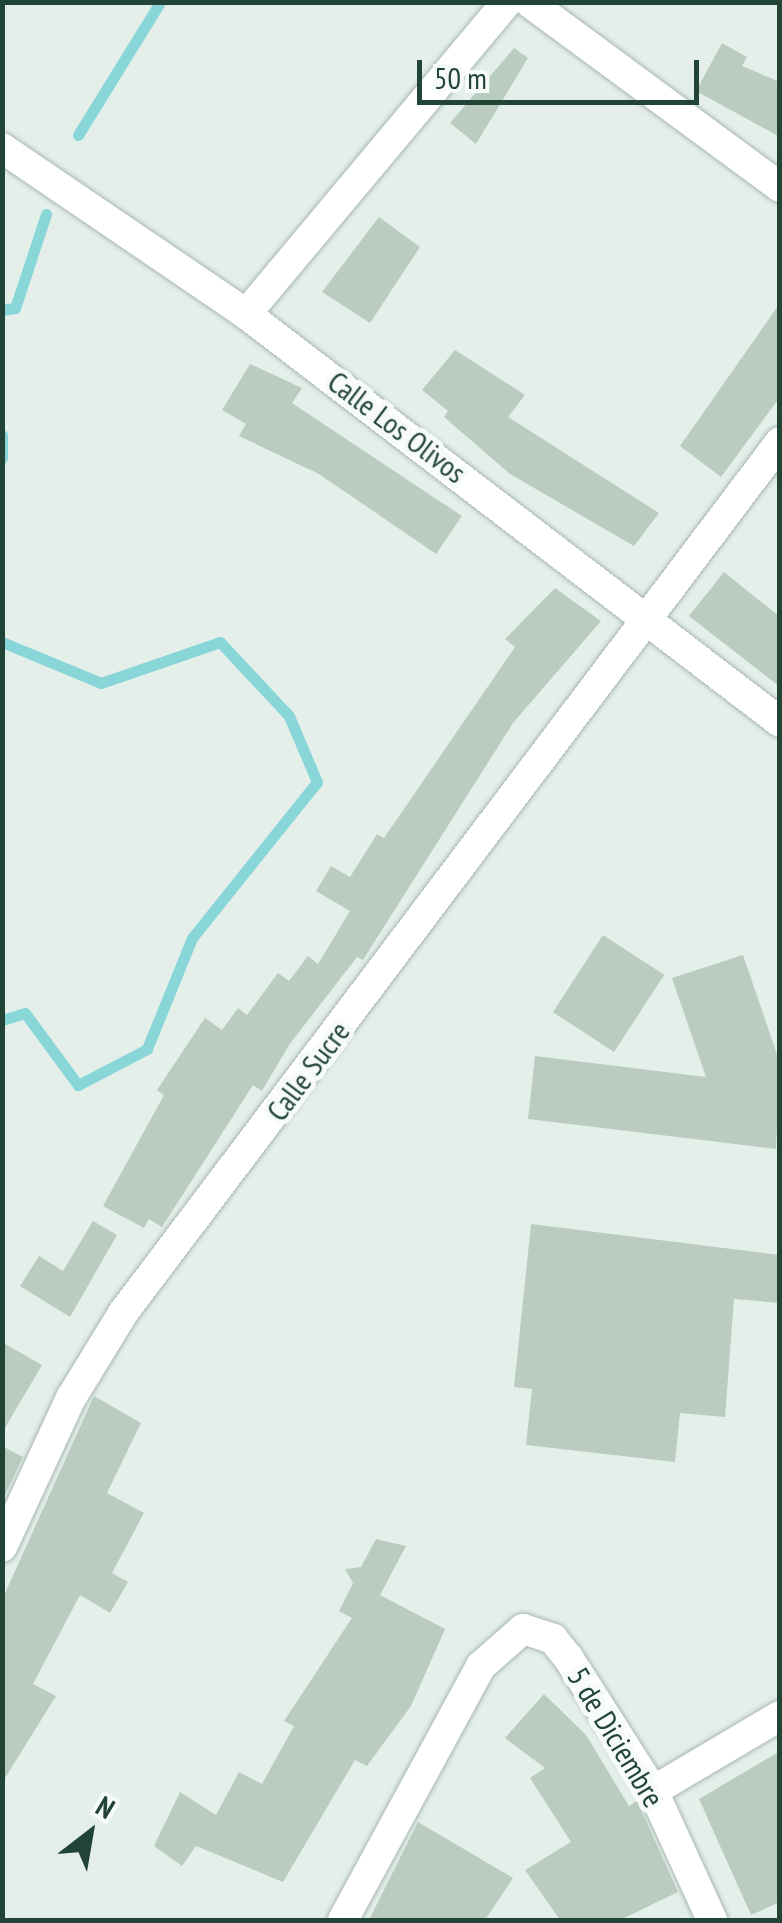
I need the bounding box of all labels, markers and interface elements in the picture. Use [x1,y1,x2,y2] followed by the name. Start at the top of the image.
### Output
[422,40,704,102] scale bar
[434,58,487,97] text: 50 m
[321,363,473,491] street label: Calle Los Olivos
[259,1014,357,1128] street label: Calle Sucre
[560,1661,672,1813] street label: 5 de Diciembre
[40,1783,140,1883] north arrow
[90,1787,122,1827] text: N

